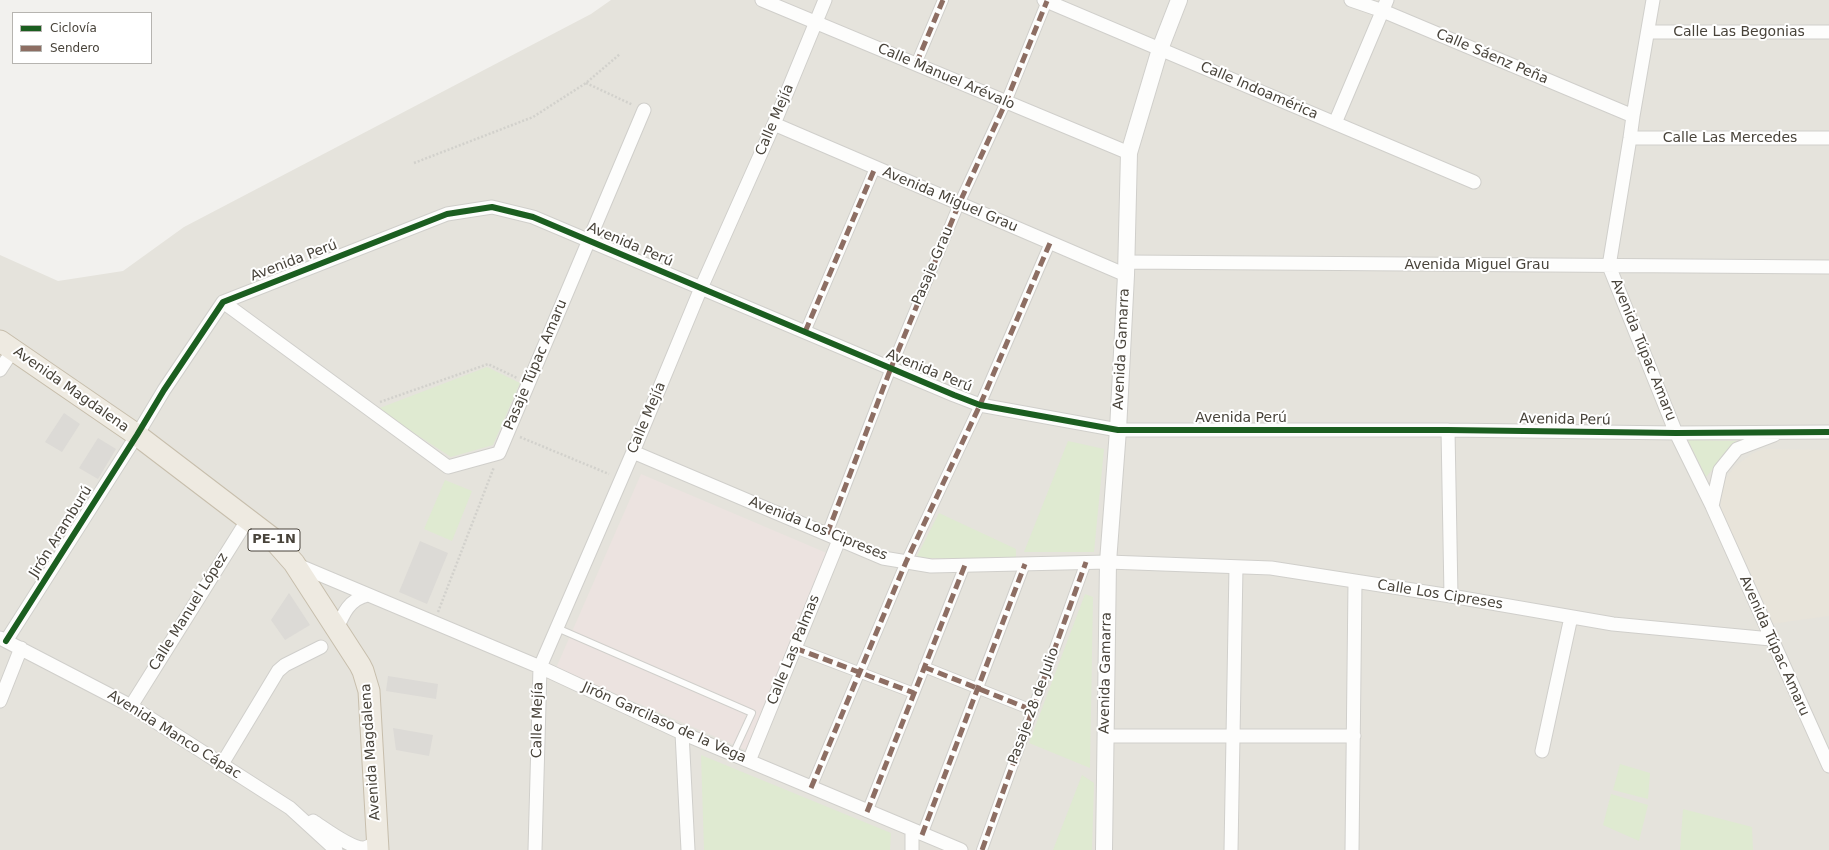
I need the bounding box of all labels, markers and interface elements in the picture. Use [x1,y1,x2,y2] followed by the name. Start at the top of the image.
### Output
[12,12,152,64] legend
[50,21,97,35] text: Ciclovía
[1673,24,1805,40] street label: Calle Las Begonias
[1434,26,1550,88] street label: Calle Sáenz Peña
[875,40,1017,114] street label: Calle Manuel Arévalo
[50,41,100,55] text: Sendero
[1198,59,1320,123] street label: Calle Indoamérica
[752,82,798,158] street label: Calle Mejía
[1663,130,1797,146] street label: Calle Las Mercedes
[880,164,1020,236] street label: Avenida Miguel Grau
[585,219,675,271] street label: Avenida Perú
[909,224,957,308] street label: Pasaje Grau
[248,237,340,285] street label: Avenida Perú
[1404,257,1550,273] street label: Avenida Miguel Grau
[1607,277,1679,423] street label: Avenida Túpac Amaru
[1110,288,1134,410] street label: Avenida Gamarra
[501,297,571,433] street label: Pasaje Túpac Amaru
[10,344,132,436] street label: Avenida Magdalena
[883,346,975,396] street label: Avenida Perú
[624,380,670,456] street label: Calle Mejía
[1195,410,1287,426] street label: Avenida Perú
[1519,411,1611,429] street label: Avenida Perú
[26,483,96,581] street label: Jirón Aramburú
[746,493,890,565] street label: Avenida Los Cipreses
[248,529,300,551] road number: PE-1N
[146,550,232,674] street label: Calle Manuel López
[1735,573,1813,719] street label: Avenida Túpac Amaru
[1376,577,1504,613] street label: Calle Los Cipreses
[764,593,824,707] street label: Calle Las Palmas
[1097,612,1115,734] street label: Avenida Gamarra
[1005,645,1063,767] street label: Pasaje 28 de Julio
[579,679,749,767] street label: Jirón Garcilaso de la Vega
[529,682,547,758] street label: Calle Mejía
[358,683,384,821] street label: Avenida Magdalena
[104,687,244,783] street label: Avenida Manco Cápac

